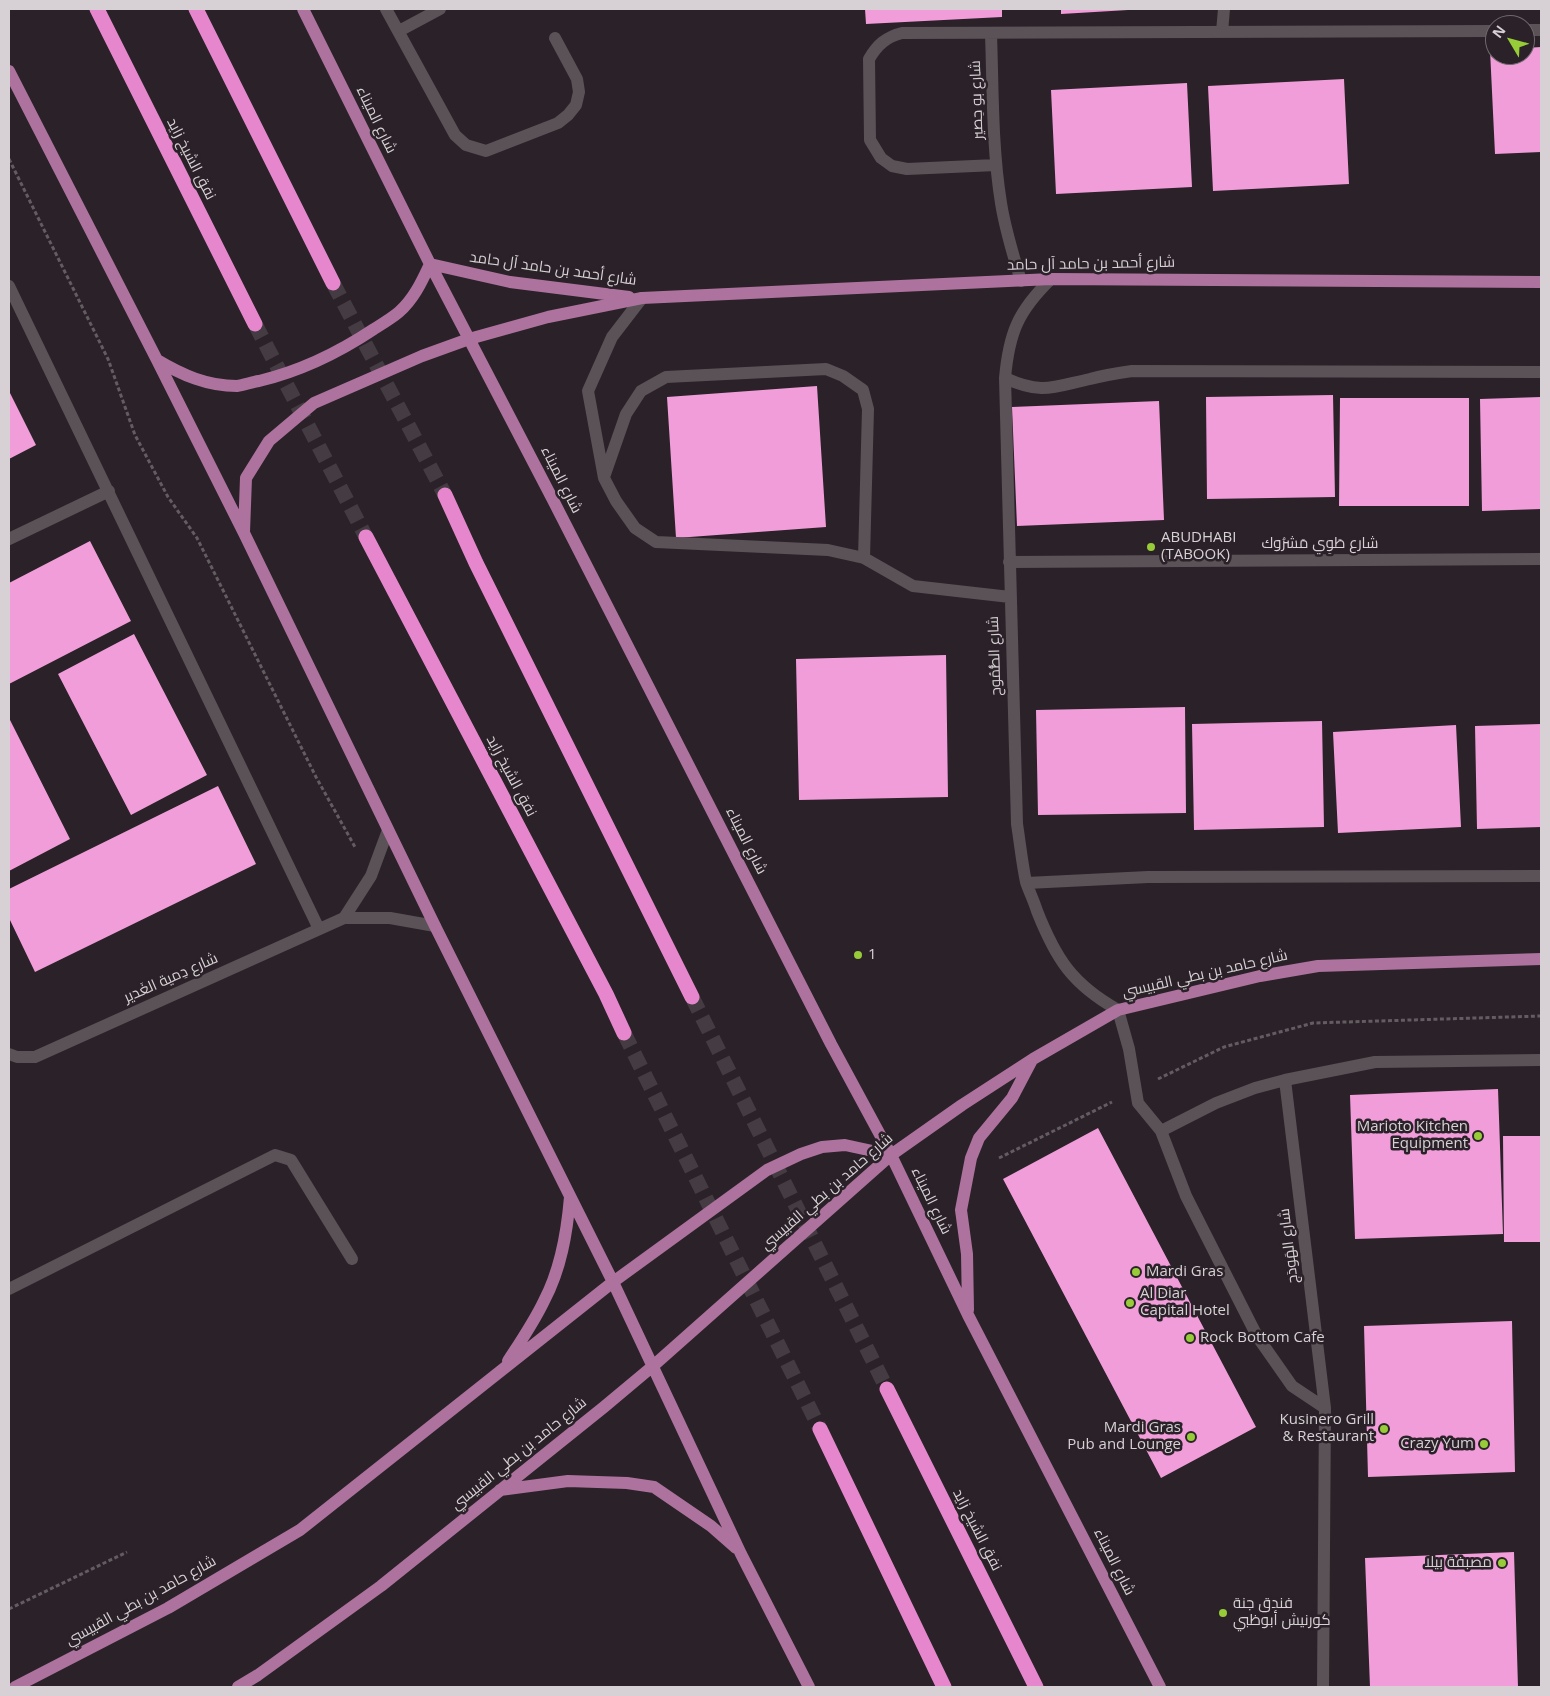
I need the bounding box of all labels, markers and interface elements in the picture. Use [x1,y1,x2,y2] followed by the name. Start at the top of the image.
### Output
[1485,15,1535,65] north arrow
[1487,21,1509,42] text: N
[967,60,987,140] street label: شارع بو حِصير
[352,83,400,157] street label: شارع الميناء
[163,115,219,203] street label: نفق الشيخ زايد
[468,248,638,290] street label: شارع أحمد بن حامد آل حامد
[1007,254,1175,274] street label: شارع أحمد بن حامد آل حامد
[536,444,586,516] street label: شارع الميناء
[1161,529,1236,564] place label: ABUDHABI (TABOOK)
[1262,535,1378,553] street label: شارع طَوِي مَشرُوك
[1145,541,1157,553] marker: ABUDHABI (TABOOK)
[985,616,1005,696] street label: شارع الطُّمُوح
[482,732,540,820] street label: نفق الشيخ زايد
[721,805,771,877] street label: شارع الميناء
[868,946,877,964] place label: 1
[1120,946,1290,1002] street label: شارع حامد بن بطي القبيسي
[121,949,221,1007] street label: شارع دِمية الغَدير
[852,949,864,961] marker: 1
[1357,1118,1468,1153] place label: Marioto Kitchen Equipment
[757,1130,897,1254] street label: شارع حامد بن بطي القبيسي
[1472,1130,1484,1142] marker: Marioto Kitchen Equipment
[907,1164,955,1238] street label: شارع الميناء
[1275,1207,1303,1285] street label: شارع الهَودَج
[1146,1263,1223,1281] place label: Mardi Gras
[1130,1266,1142,1278] marker: Mardi Gras
[1140,1285,1230,1320] place label: Al Diar Capital Hotel
[1124,1297,1136,1309] marker: Al Diar Capital Hotel
[1200,1329,1325,1347] place label: Rock Bottom Cafe
[1184,1332,1196,1344] marker: Rock Bottom Cafe
[448,1394,590,1514] street label: شارع حامد بن بطي القبيسي
[1280,1411,1374,1446] place label: Kusinero Grill & Restaurant
[1067,1419,1181,1454] place label: Mardi Gras Pub and Lounge
[1378,1423,1390,1435] marker: Kusinero Grill & Restaurant
[1185,1431,1197,1443] marker: Mardi Gras Pub and Lounge
[1400,1435,1474,1453] place label: Crazy Yum
[1478,1438,1490,1450] marker: Crazy Yum
[949,1486,1005,1574] street label: نفق الشيخ زايد
[1089,1526,1139,1598] street label: شارع الميناء
[63,1552,219,1650] street label: شارع حامد بن بطي القبيسي
[1425,1554,1492,1572] place label: مصبفة بيلا
[1496,1557,1508,1569] marker: مصبفة بيلا
[1233,1595,1331,1630] place label: فندق جنة كورنيش أبوظبي
[1217,1607,1229,1619] marker: فندق جنة كورنيش أبوظبي

